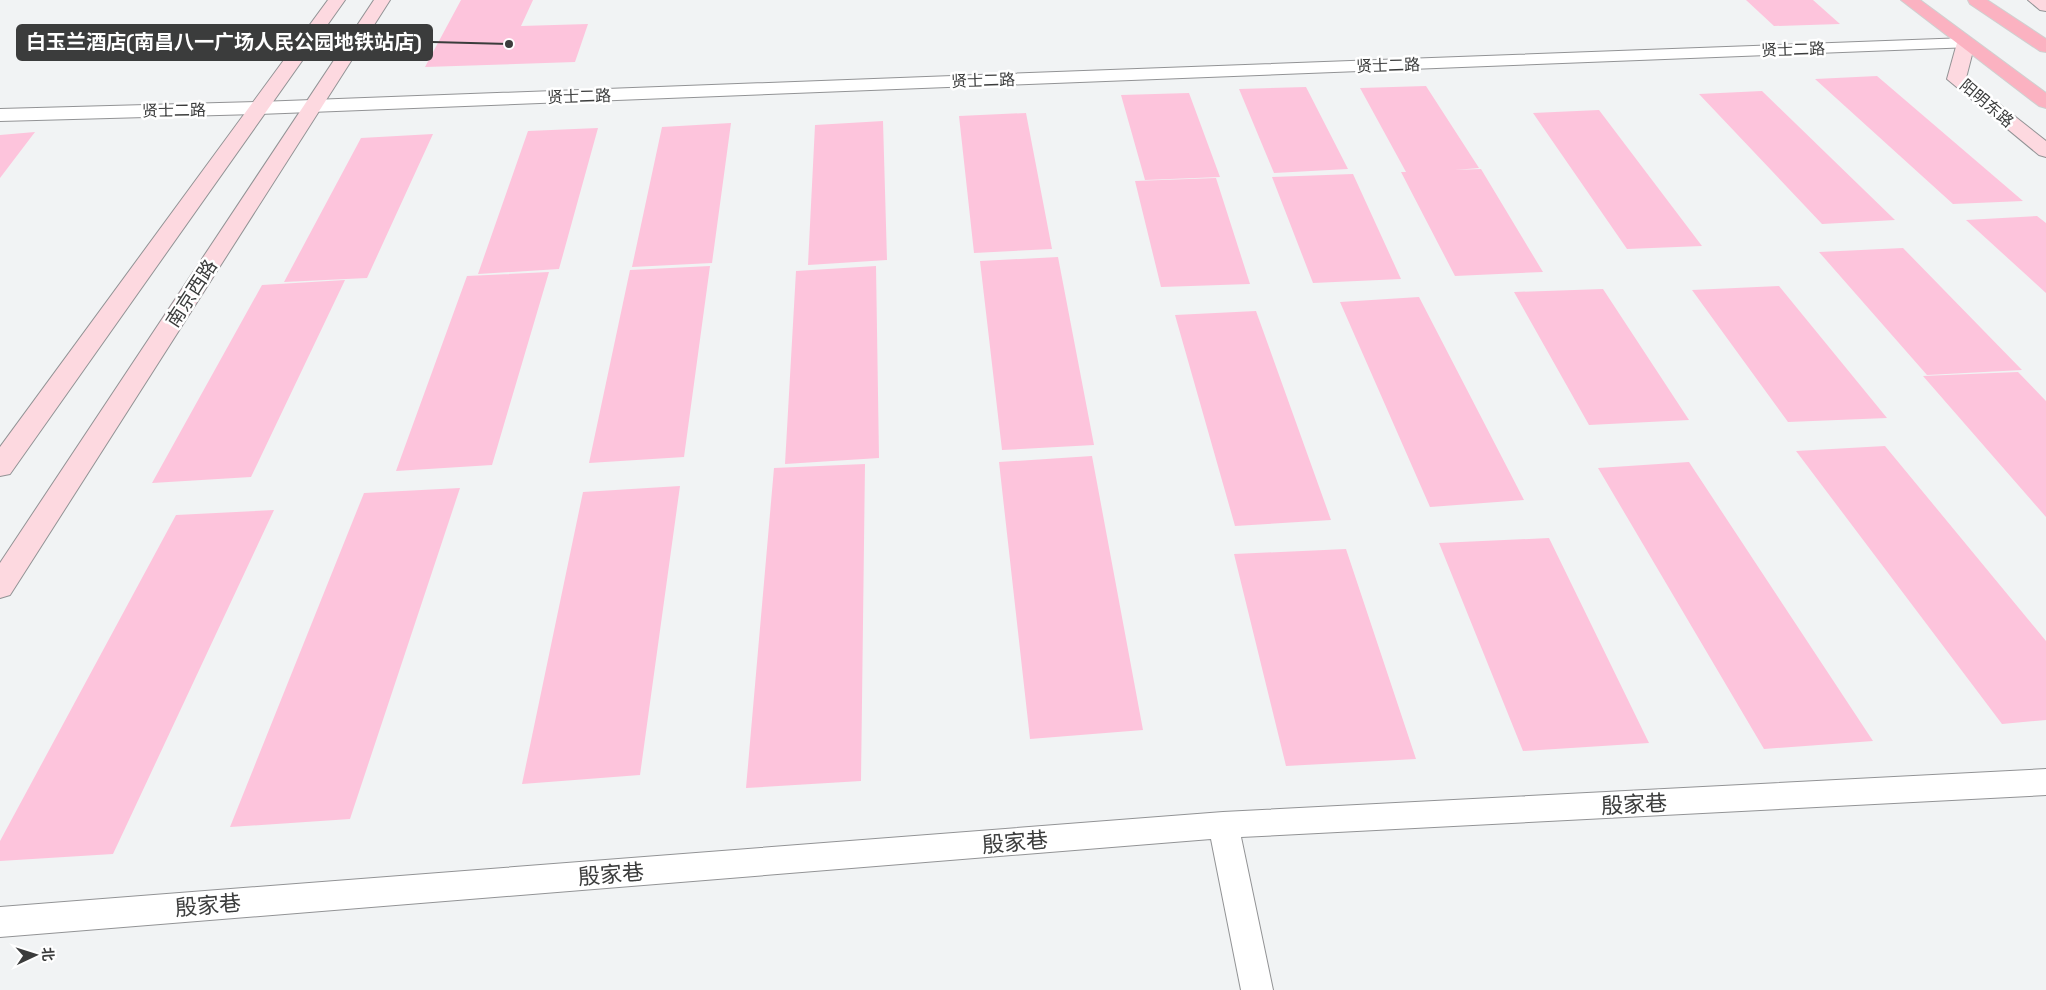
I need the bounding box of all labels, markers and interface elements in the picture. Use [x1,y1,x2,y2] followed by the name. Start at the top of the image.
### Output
[17,25,432,60] callout: 白玉兰酒店(南昌八一广场人民公园地铁站店)
[26,29,422,55] text: 白玉兰酒店(南昌八一广场人民公园地铁站店)
[1761,38,1825,61] street label: 贤士二路
[1356,54,1420,77] street label: 贤士二路
[951,69,1015,92] street label: 贤士二路
[1955,75,2018,132] street label: 阳明东路
[547,85,611,108] street label: 贤士二路
[142,99,206,122] street label: 贤士二路
[160,255,223,332] street label: 南京西路
[1600,788,1668,820] street label: 殷家巷
[981,825,1049,859] street label: 殷家巷
[577,857,645,891] street label: 殷家巷
[174,888,242,922] street label: 殷家巷
[10,930,60,980] north arrow
[39,946,57,962] text: 北

